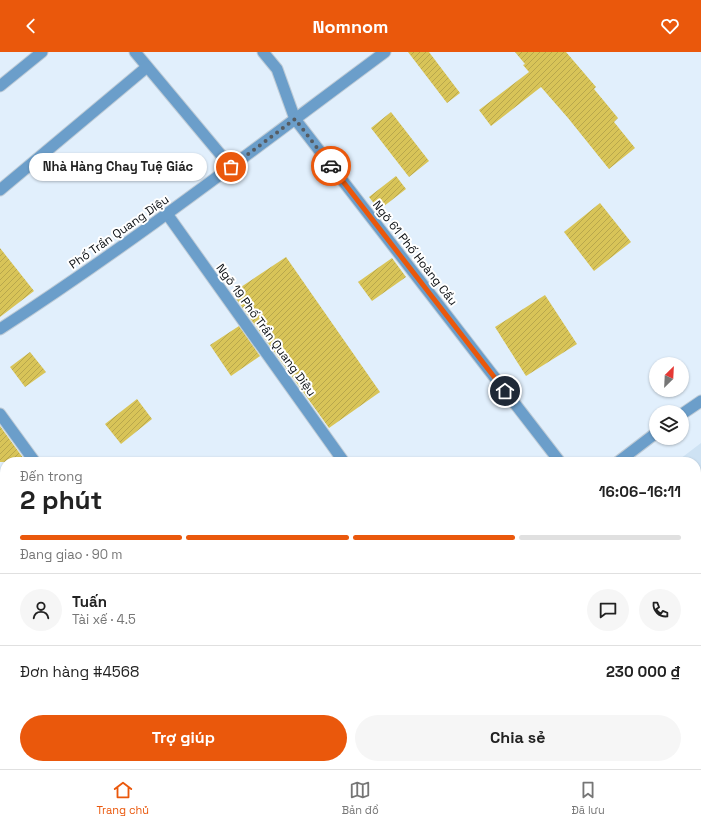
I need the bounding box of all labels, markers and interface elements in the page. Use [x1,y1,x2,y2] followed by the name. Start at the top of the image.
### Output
[20,15,42,37] icon: back
[313,15,388,38] text: Nomnom
[659,15,681,37] icon: heart
[311,146,351,186] courier
[214,150,248,184] pin
[29,153,207,181] callout: Nhà Hàng Chay Tuệ Giác
[320,155,342,177] icon: car
[220,156,242,178] icon: bag
[43,158,193,175] text: Nhà Hàng Chay Tuệ Giác
[66,192,172,272] street label: Phố Trần Quang Diệu
[369,197,461,309] street label: Ngõ 61 Phố Hoàng Cầu
[213,261,319,399] street label: Ngõ 19 Phố Trần Quang Diệu
[649,357,689,397] north arrow
[649,357,689,445] map controls
[488,374,522,408] pin
[494,380,516,402] icon: home
[649,405,689,445] button: layers
[20,468,83,485] text: Đến trong
[599,482,681,501] text: 16:06–16:11
[20,483,102,517] text: 2 phút
[20,546,123,563] text: Đang giao · 90 m
[20,589,62,631] button: person
[587,589,629,631] button: chat
[639,589,681,631] button: phone
[72,592,107,611] text: Tuấn
[72,611,136,628] text: Tài xế · 4.5
[20,662,139,681] text: Đơn hàng #4568
[606,662,681,681] text: 230 000 ₫
[20,715,347,761] button: Trợ giúp
[355,715,681,761] button: Chia sẻ
[96,779,149,817] tab: Trang chủ
[342,779,379,817] tab: Bản đồ
[571,779,605,817] tab: Đã lưu

